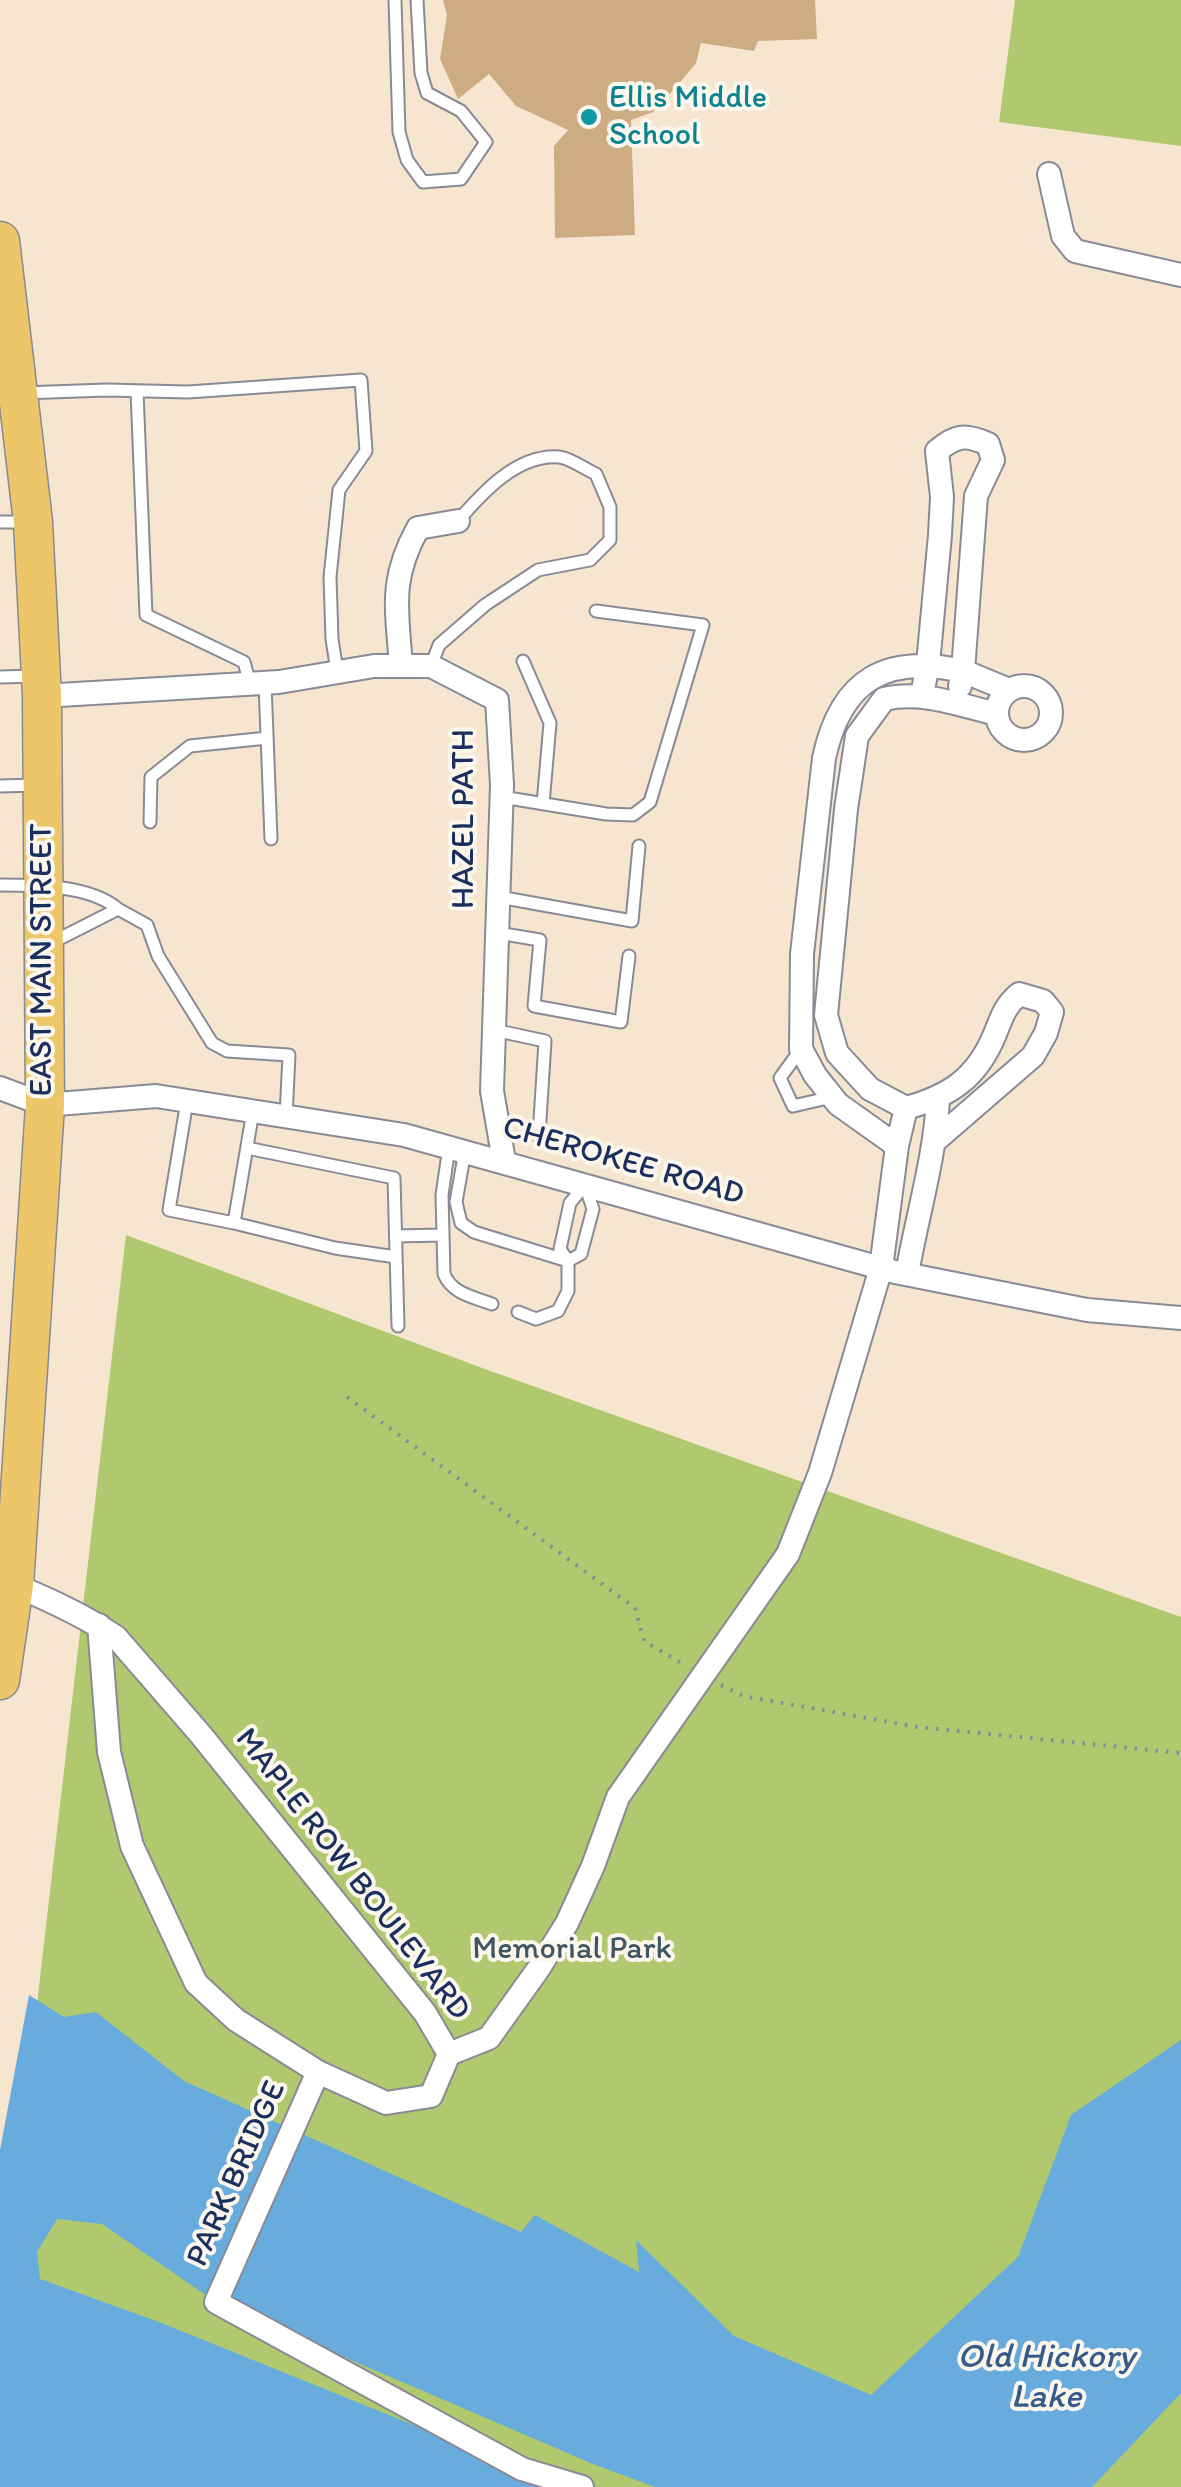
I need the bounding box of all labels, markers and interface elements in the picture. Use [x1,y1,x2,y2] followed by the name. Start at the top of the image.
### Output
[609,80,767,155] place label: Ellis Middle School
[578,106,600,128] marker: Ellis Middle School
[446,729,484,909] street label: HAZEL PATH
[24,823,62,1097] street label: EAST MAIN STREET
[498,1109,748,1215] street label: CHEROKEE ROAD
[226,1721,478,2029] street label: MAPLE ROW BOULEVARD
[472,1931,672,1969] park label: Memorial Park
[179,2075,295,2273] street label: PARK BRIDGE
[957,2337,1135,2419] water label: Old Hickory Lake

